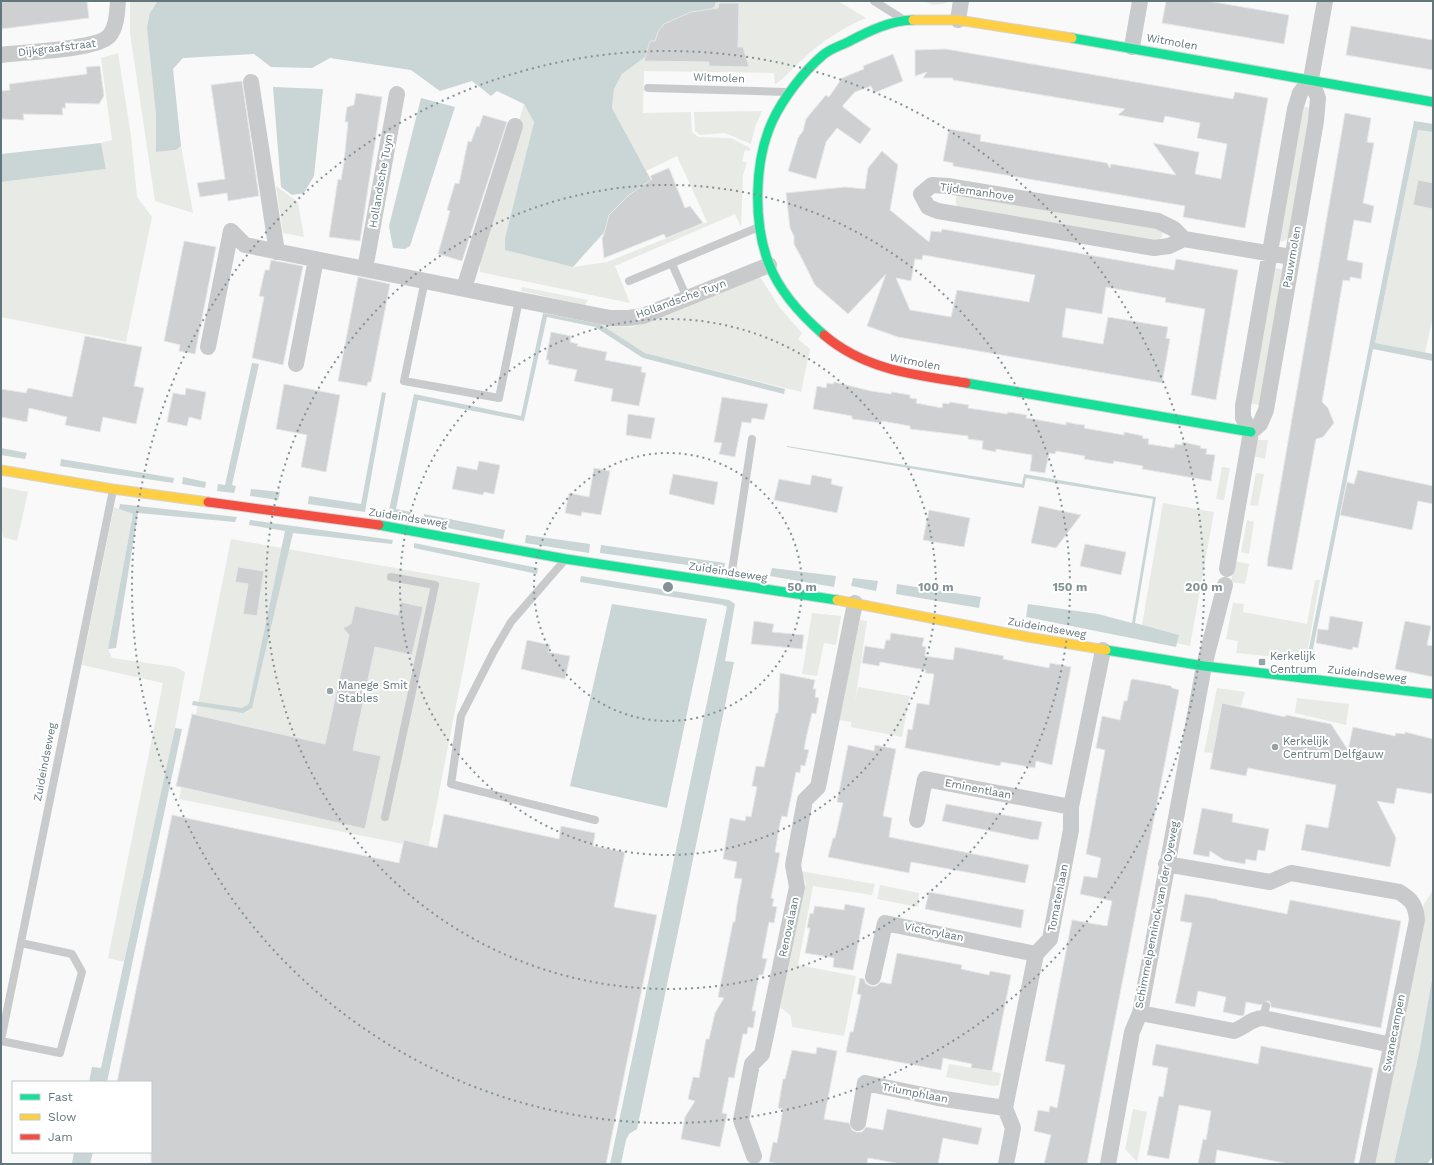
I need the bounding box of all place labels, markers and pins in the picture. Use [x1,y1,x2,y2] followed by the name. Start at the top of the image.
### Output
[661,580,675,594] centre of rings
[1270,650,1317,676] place label: Kerkelijk Centrum
[1257,657,1267,667] marker: Kerkelijk Centrum
[338,679,408,705] place label: Manege Smit Stables
[325,686,335,696] marker: Manege Smit Stables
[1283,735,1384,761] place label: Kerkelijk Centrum Delfgauw
[1270,742,1280,752] marker: Kerkelijk Centrum Delfgauw

